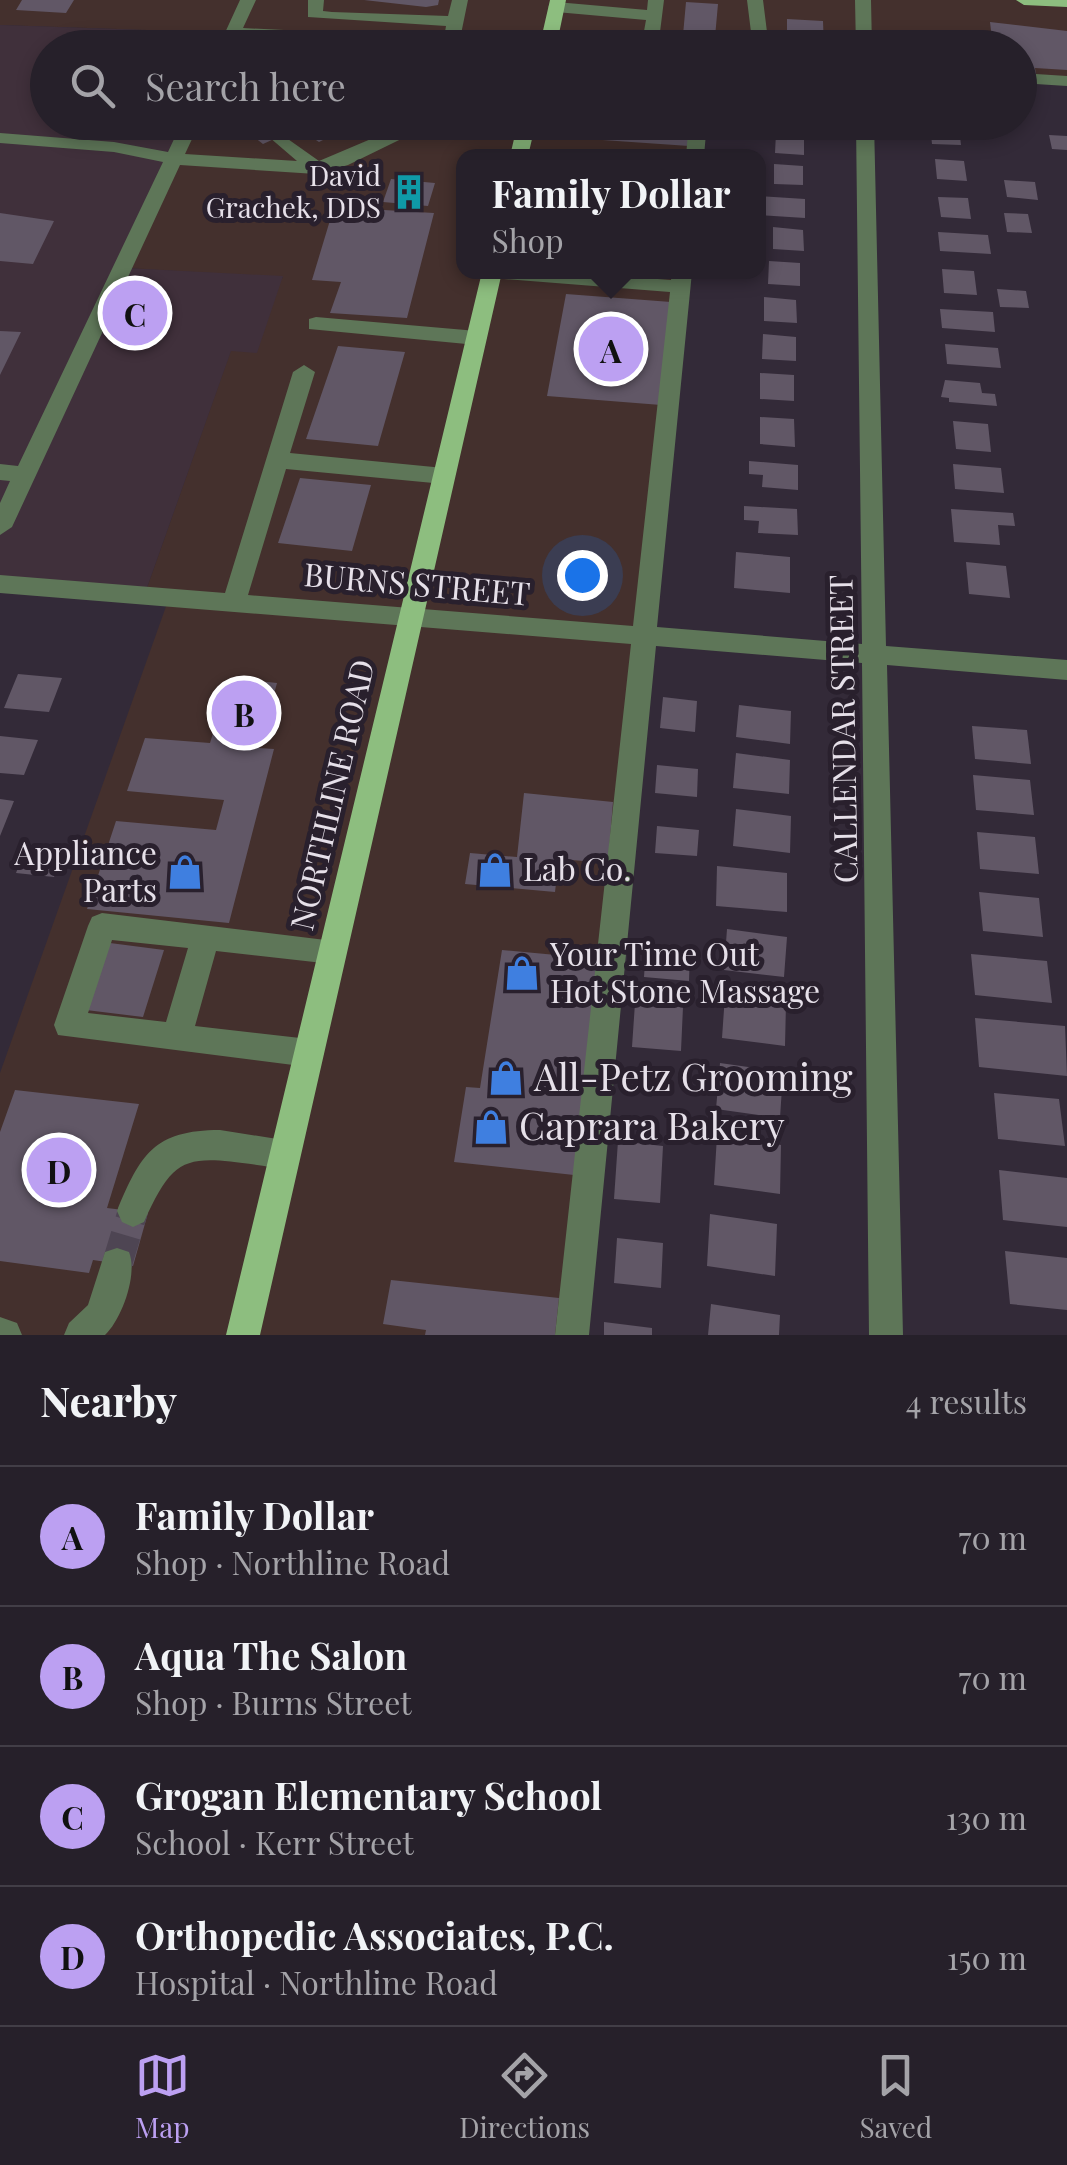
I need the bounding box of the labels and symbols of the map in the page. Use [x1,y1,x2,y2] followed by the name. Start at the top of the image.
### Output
[206,156,381,225] place label: David Grachek, DDS
[390,173,428,211] building icon: David Grachek, DDS
[102,276,168,350] pin: C
[578,312,644,386] pin: A
[557,550,608,601] your location
[302,551,532,614] street label: BURNS STREET
[817,575,866,884] street label: CALLENDAR STREET
[278,655,383,934] street label: NORTHLINE ROAD
[212,676,276,750] pin: B
[13,830,157,910] place label: Appliance Parts
[523,846,631,889] place label: Lab Co.
[476,851,514,889] shop icon: Lab Co.
[166,853,204,891] shop icon: Appliance Parts
[549,931,820,1011] place label: Your Time Out Hot Stone Massage
[503,954,541,992] shop icon: Your Time Out Hot Stone Massage
[533,1050,852,1101] place label: All-Petz Grooming
[487,1059,525,1097] shop icon: All-Petz Grooming
[519,1099,785,1150] place label: Caprara Bakery
[472,1108,510,1146] shop icon: Caprara Bakery
[27,1132,92,1208] pin: D

